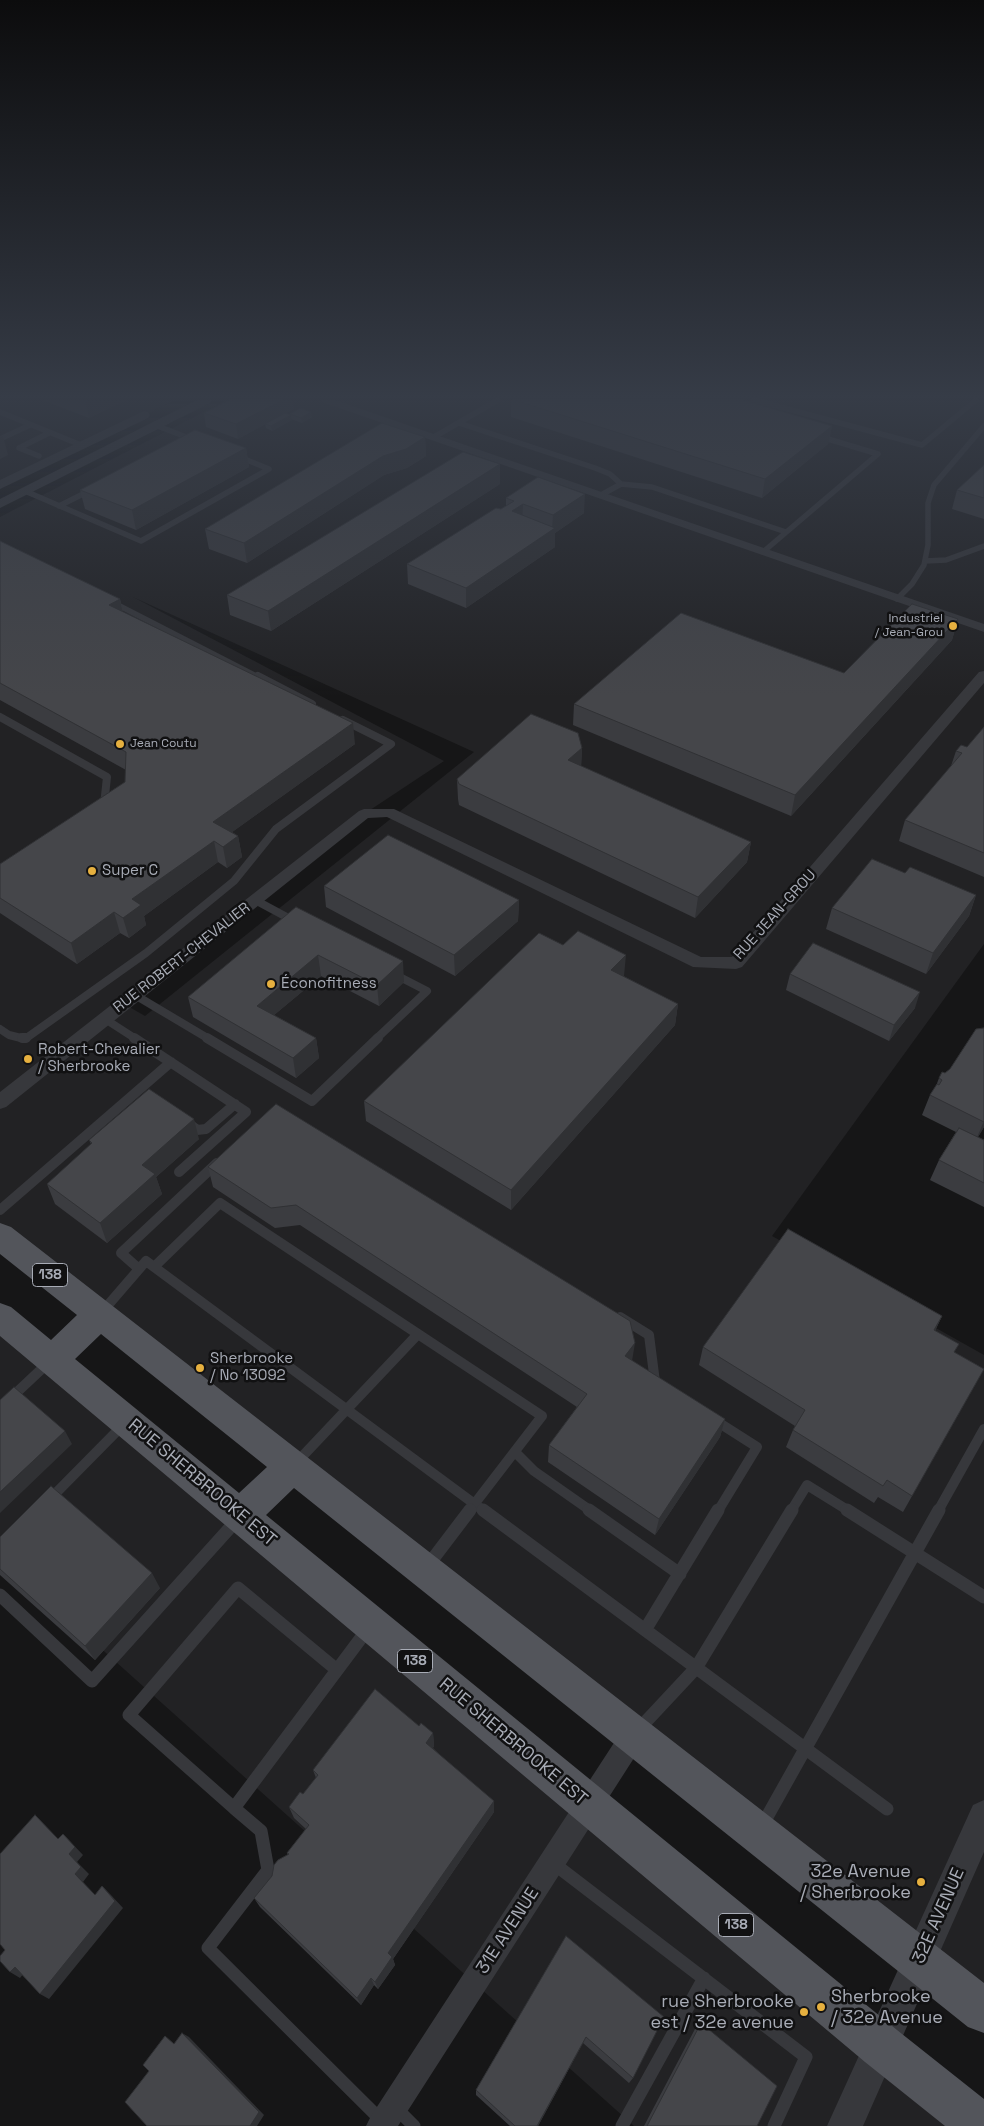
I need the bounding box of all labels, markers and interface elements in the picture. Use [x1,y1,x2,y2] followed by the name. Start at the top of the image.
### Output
[875,612,943,640] place label: Industriel / Jean-Grou
[947,620,959,632] marker: Industriel / Jean-Grou
[130,737,197,751] place label: Jean Coutu
[114,738,126,750] marker: Jean Coutu
[102,862,158,880] place label: Super C
[86,865,98,877] marker: Super C
[730,866,820,964] street label: RUE JEAN-GROU
[110,899,254,1017] street label: RUE ROBERT-CHEVALIER
[281,975,377,993] place label: Éconofitness
[265,978,277,990] marker: Éconofitness
[38,1041,160,1076] place label: Robert-Chevalier / Sherbrooke
[22,1053,34,1065] marker: Robert-Chevalier / Sherbrooke
[32,1264,68,1286] road number: 138
[210,1350,293,1385] place label: Sherbrooke / No 13092
[194,1362,206,1374] marker: Sherbrooke / No 13092
[124,1415,280,1551] street label: RUE SHERBROOKE EST
[398,1650,432,1672] road number: 138
[435,1674,591,1810] street label: RUE SHERBROOKE EST
[800,1861,911,1904] place label: 32e Avenue / Sherbrooke
[908,1865,970,1967] street label: 32E AVENUE
[915,1876,927,1888] marker: 32e Avenue / Sherbrooke
[472,1884,544,1978] street label: 31E AVENUE
[718,1914,754,1936] road number: 138
[831,1986,943,2028] place label: Sherbrooke / 32e Avenue
[650,1991,794,2034] place label: rue Sherbrooke est / 32e avenue
[815,2001,827,2013] marker: Sherbrooke / 32e Avenue
[798,2006,810,2018] marker: rue Sherbrooke est / 32e avenue

